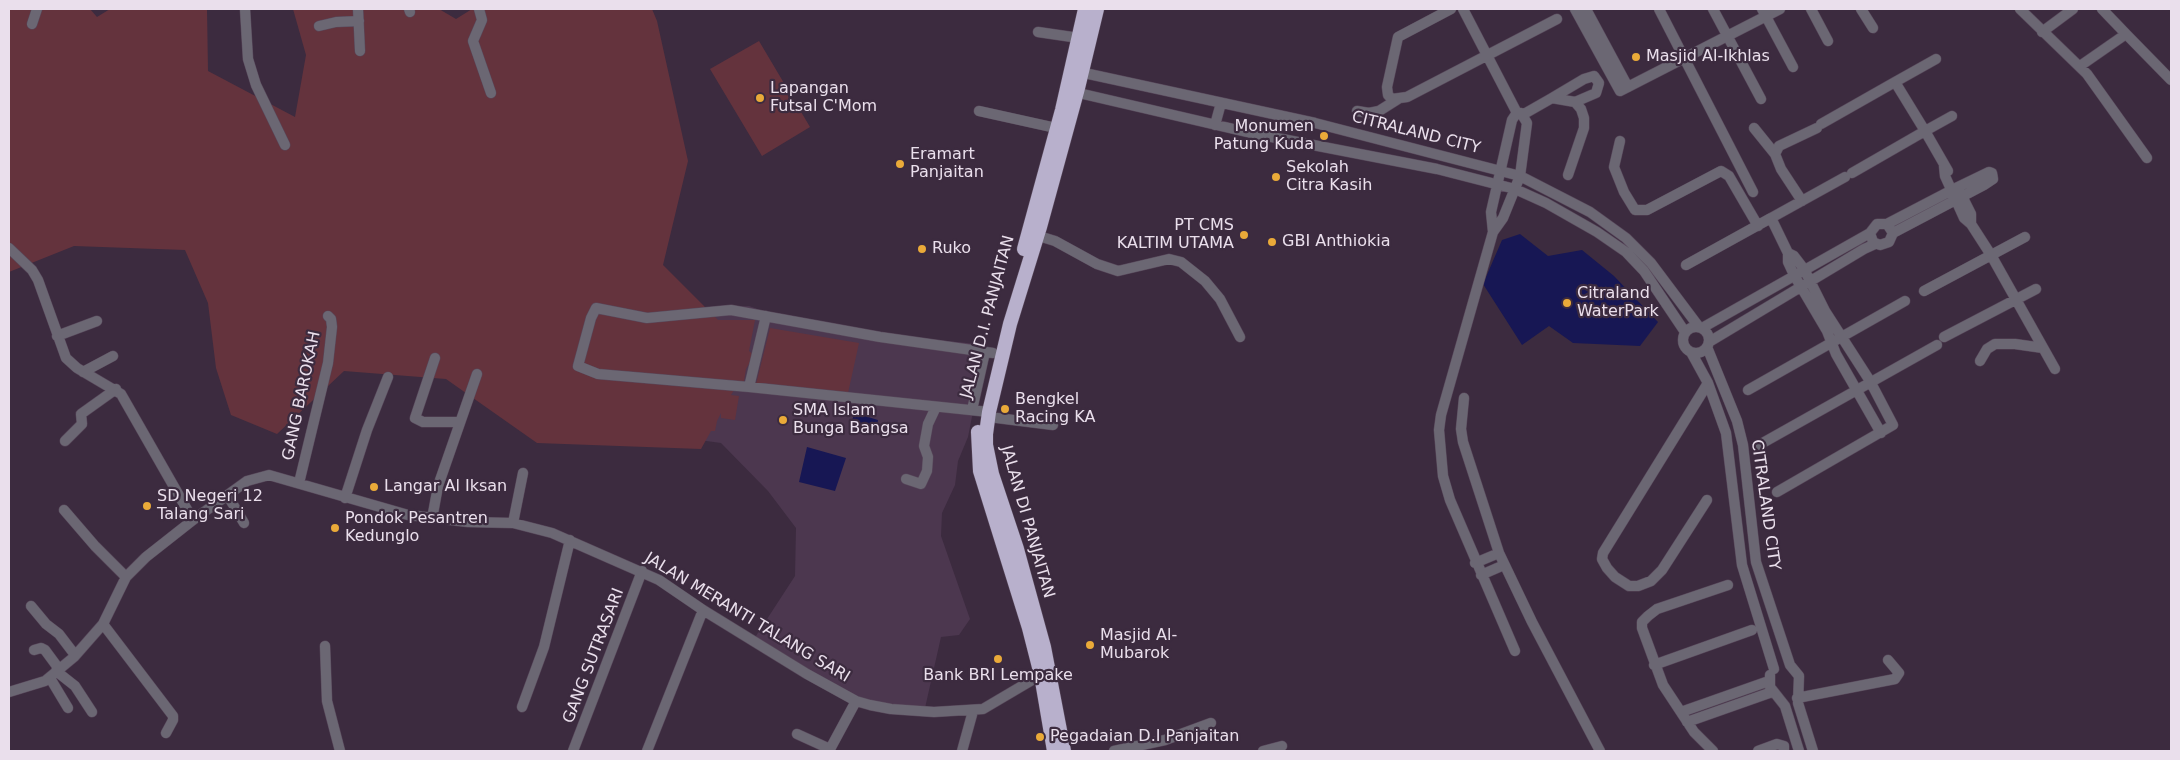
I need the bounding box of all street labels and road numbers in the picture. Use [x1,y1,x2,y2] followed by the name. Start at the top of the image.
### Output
[1350,108,1482,158] street label: CITRALAND CITY
[957,233,1019,401] street label: JALAN D.I. PANJAITAN
[279,330,325,462] street label: GANG BAROKAH
[1746,438,1784,572] street label: CITRALAND CITY
[996,443,1058,601] street label: JALAN DI PANJAITAN
[641,549,853,687] street label: JALAN MERANTI TALANG SARI
[559,586,629,726] street label: GANG SUTRASARI

